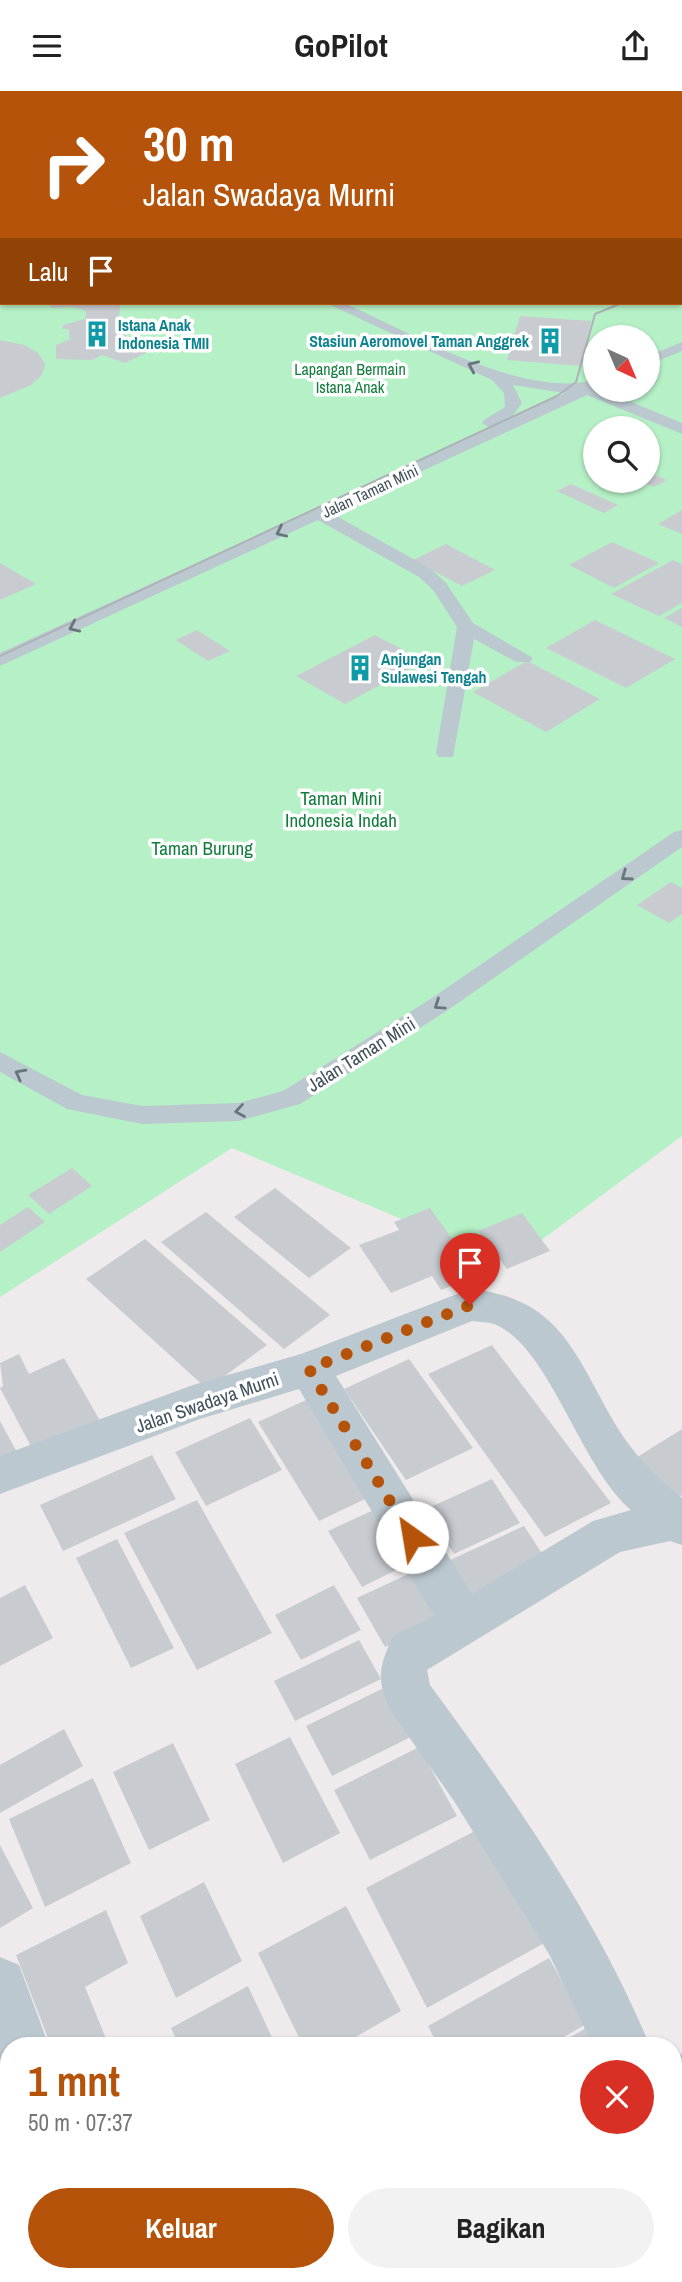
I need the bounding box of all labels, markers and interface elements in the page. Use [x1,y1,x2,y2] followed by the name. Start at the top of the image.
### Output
[294,24,388,67] text: GoPilot
[28,27,66,65] icon: menu
[616,27,654,65] icon: share
[143,110,235,176] text: 30 m
[28,119,119,210] icon: right
[143,173,395,216] text: Jalan Swadaya Murni
[82,252,120,290] icon: arrive
[28,254,68,289] text: Lalu
[118,314,209,354] place label: Istana Anak Indonesia TMII
[82,319,112,349] building icon: Istana Anak Indonesia TMII
[583,325,660,403] north arrow
[583,325,660,493] map controls
[535,326,565,356] building icon: Stasiun Aeromovel Taman Anggrek
[309,330,530,352] place label: Stasiun Aeromovel Taman Anggrek
[294,358,406,398] park label: Lapangan Bermain Istana Anak
[468,360,481,374] one-way arrow
[583,416,660,493] button: search
[318,459,422,523] street label: Jalan Taman Mini
[276,524,288,538] one-way arrow
[69,619,81,633] one-way arrow
[381,648,487,688] place label: Anjungan Sulawesi Tengah
[345,653,375,683] building icon: Anjungan Sulawesi Tengah
[285,785,397,833] park label: Taman Mini Indonesia Indah
[151,835,253,861] park label: Taman Burung
[621,868,634,880] one-way arrow
[433,997,446,1010] one-way arrow
[302,1010,420,1098] street label: Jalan Taman Mini
[15,1069,28,1082] one-way arrow
[234,1103,246,1118] one-way arrow
[440,1233,500,1305] pin
[451,1244,489,1282] icon: arrive
[132,1365,282,1439] street label: Jalan Swadaya Murni
[375,1500,449,1574] position arrow
[28,2053,120,2109] text: 1 mnt
[580,2060,654,2134] button: close
[28,2107,133,2138] text: 50 m · 07:37
[28,2188,334,2268] button: Keluar
[348,2188,654,2268] button: Bagikan

